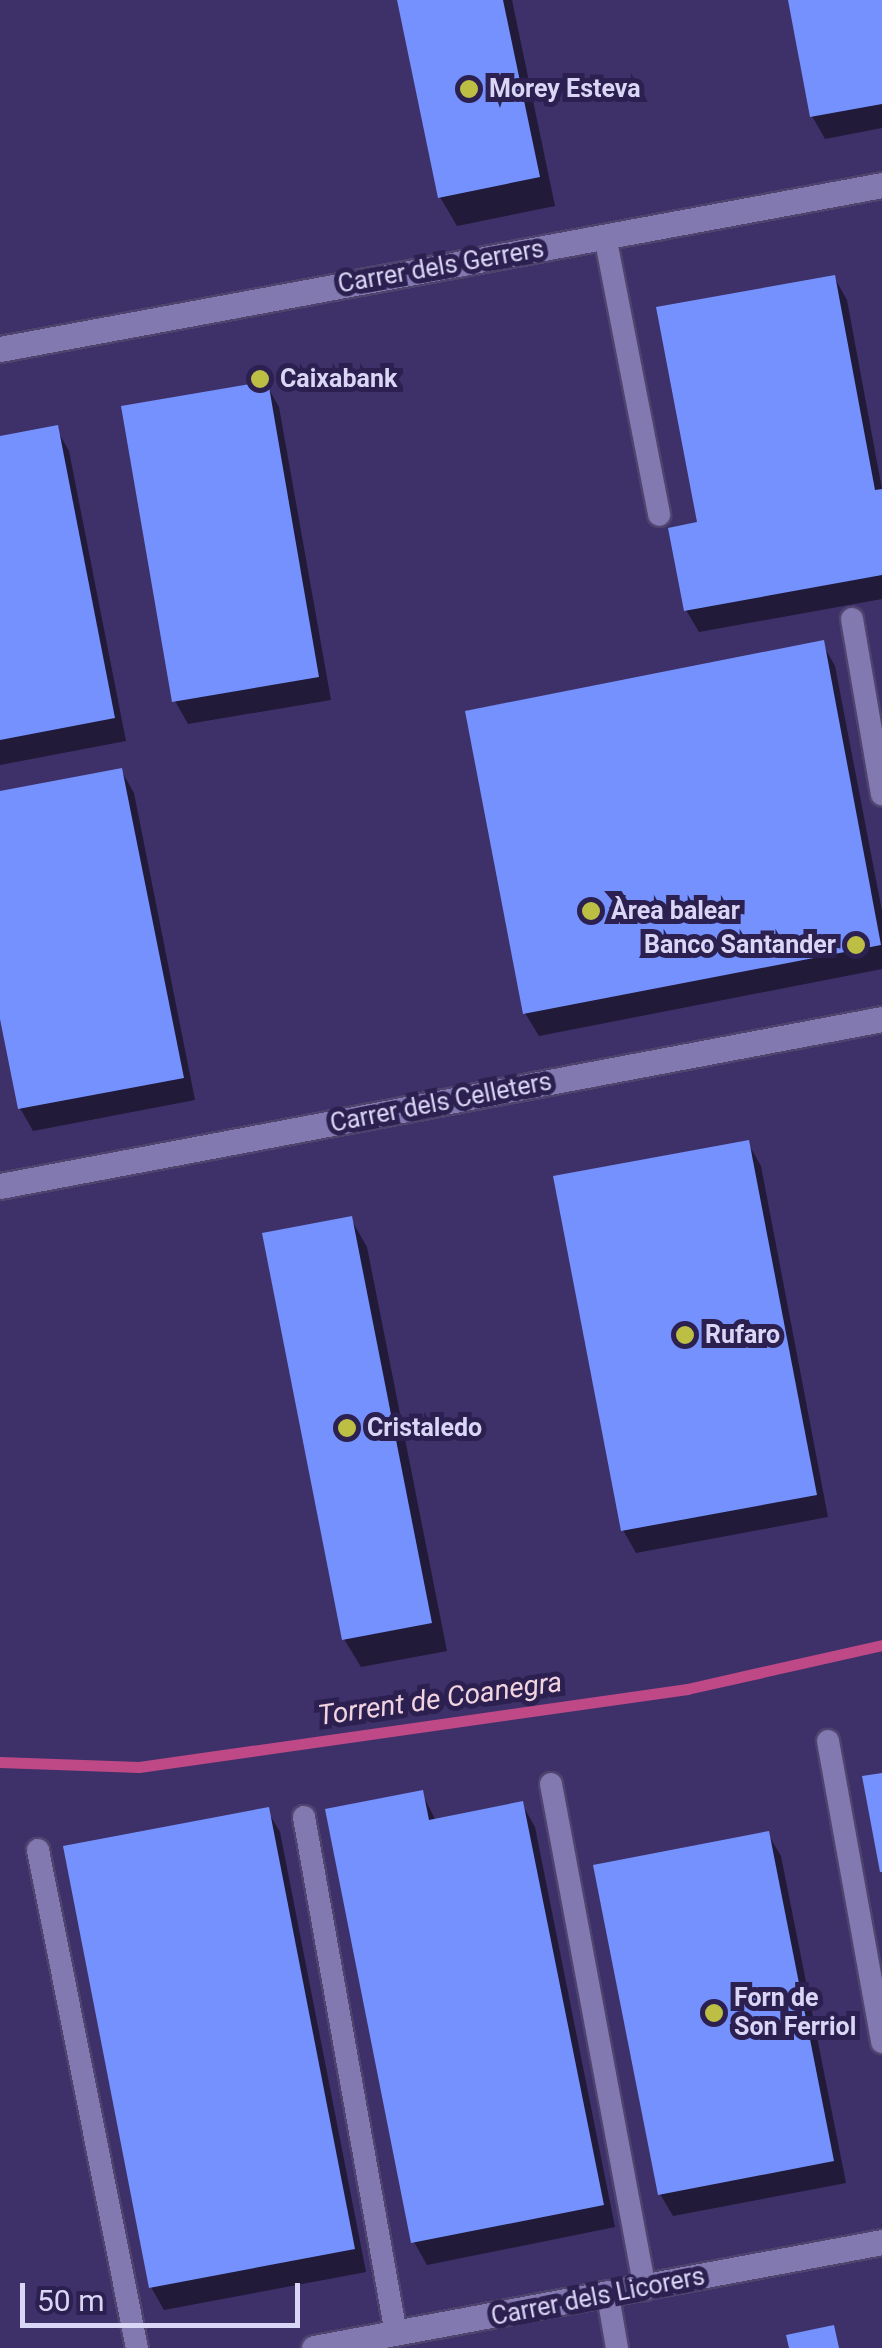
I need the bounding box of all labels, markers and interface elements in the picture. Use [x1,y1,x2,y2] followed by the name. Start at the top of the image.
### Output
[489,74,641,104] place label: Morey Esteva
[458,78,480,100] marker: Morey Esteva
[336,234,546,300] street label: Carrer dels Gerrers
[280,364,397,394] place label: Caixabank
[249,368,271,390] marker: Caixabank
[611,896,740,926] place label: Àrea balear
[580,900,602,922] marker: Àrea balear
[644,930,836,960] place label: Banco Santander
[845,934,867,956] marker: Banco Santander
[328,1067,554,1139] street label: Carrer dels Celleters
[705,1320,780,1350] place label: Rufaro
[674,1324,696,1346] marker: Rufaro
[367,1413,482,1443] place label: Cristaledo
[336,1417,358,1439] marker: Cristaledo
[316,1665,564,1733] water label: Torrent de Coanegra
[734,1984,856,2043] place label: Forn de Son Ferriol
[703,2002,725,2024] marker: Forn de Son Ferriol
[489,2262,707,2332] street label: Carrer dels Licorers
[25,2263,305,2325] scale bar
[37,2283,104,2318] text: 50 m

